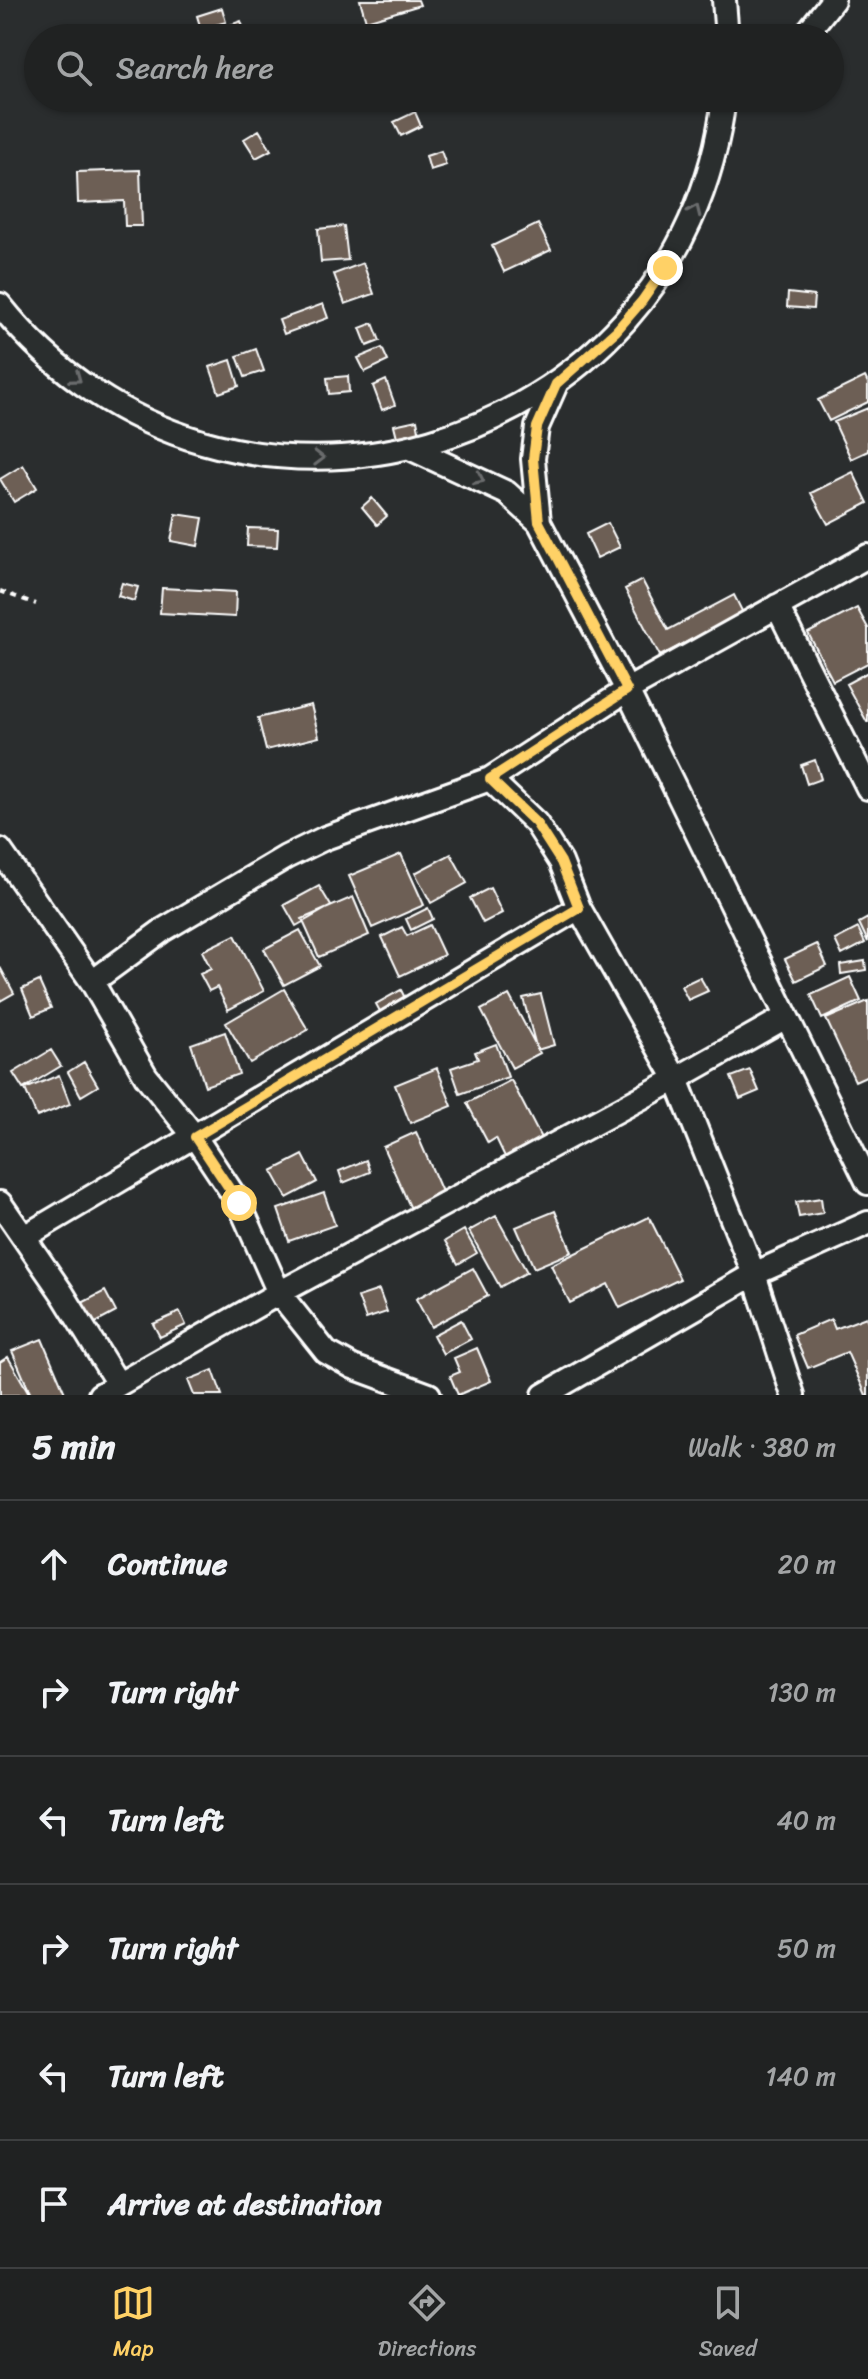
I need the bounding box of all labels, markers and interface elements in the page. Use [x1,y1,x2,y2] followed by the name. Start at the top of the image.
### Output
[24,24,844,112] search box
[116,41,274,95] text: Search here
[52,46,96,90] icon: search
[685,203,701,218] one-way arrow
[647,250,683,286] route end
[67,368,82,383] one-way arrow
[313,449,326,467] one-way arrow
[470,469,485,485] one-way arrow
[221,1185,257,1221] route start
[32,1417,115,1477] text: 5 min
[688,1424,836,1470] text: Walk · 380 m
[108,1537,227,1591] text: Continue
[778,1541,836,1587] text: 20 m
[32,1542,76,1586] icon: ahead
[108,1665,238,1719] text: Turn right
[767,1669,836,1715] text: 130 m
[32,1670,76,1714] icon: right
[108,1793,224,1847] text: Turn left
[777,1797,836,1843] text: 40 m
[32,1798,76,1842] icon: left
[108,1921,238,1975] text: Turn right
[777,1925,836,1971] text: 50 m
[32,1926,76,1970] icon: right
[108,2049,224,2103] text: Turn left
[765,2053,836,2099] text: 140 m
[32,2054,76,2098] icon: left
[108,2177,382,2231] text: Arrive at destination
[32,2182,76,2226] icon: arrive
[111,2281,155,2368] tab: Map
[378,2281,476,2368] tab: Directions
[699,2281,757,2368] tab: Saved

